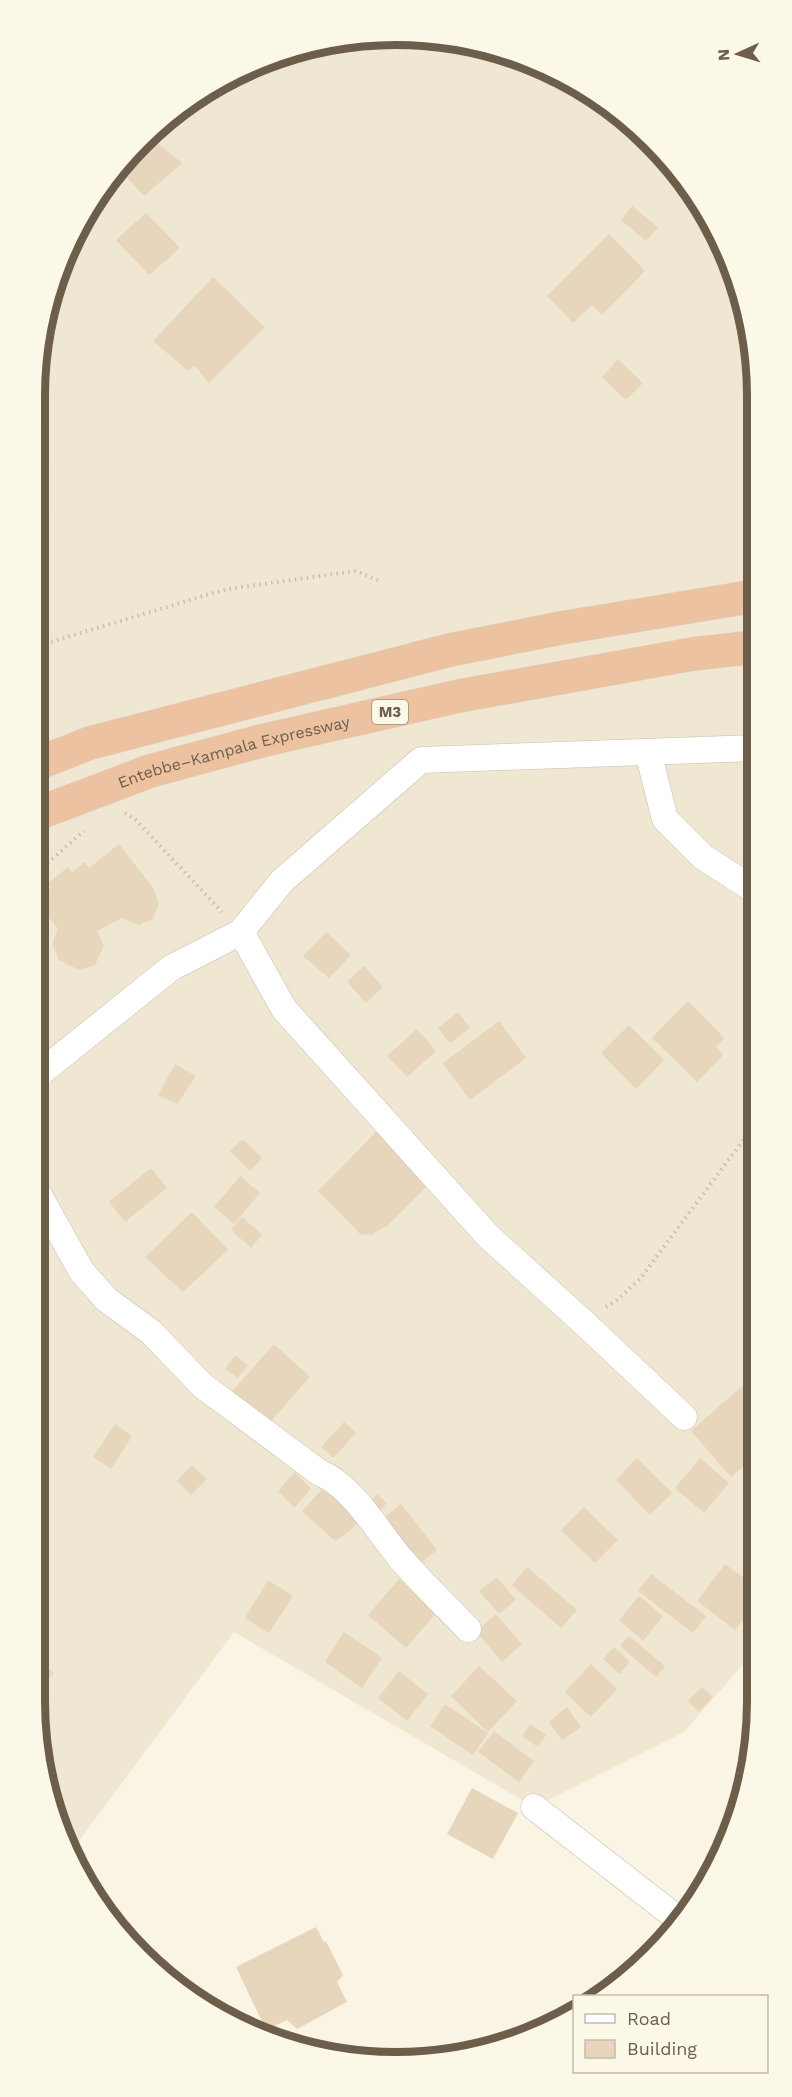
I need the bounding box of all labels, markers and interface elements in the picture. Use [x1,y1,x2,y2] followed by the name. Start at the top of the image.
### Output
[708,24,768,84] north arrow
[714,48,733,62] text: N
[372,700,408,724] road number: M3
[115,712,352,792] street label: Entebbe–Kampala Expressway
[573,1995,768,2073] legend
[627,2008,671,2029] text: Road
[627,2038,697,2059] text: Building

